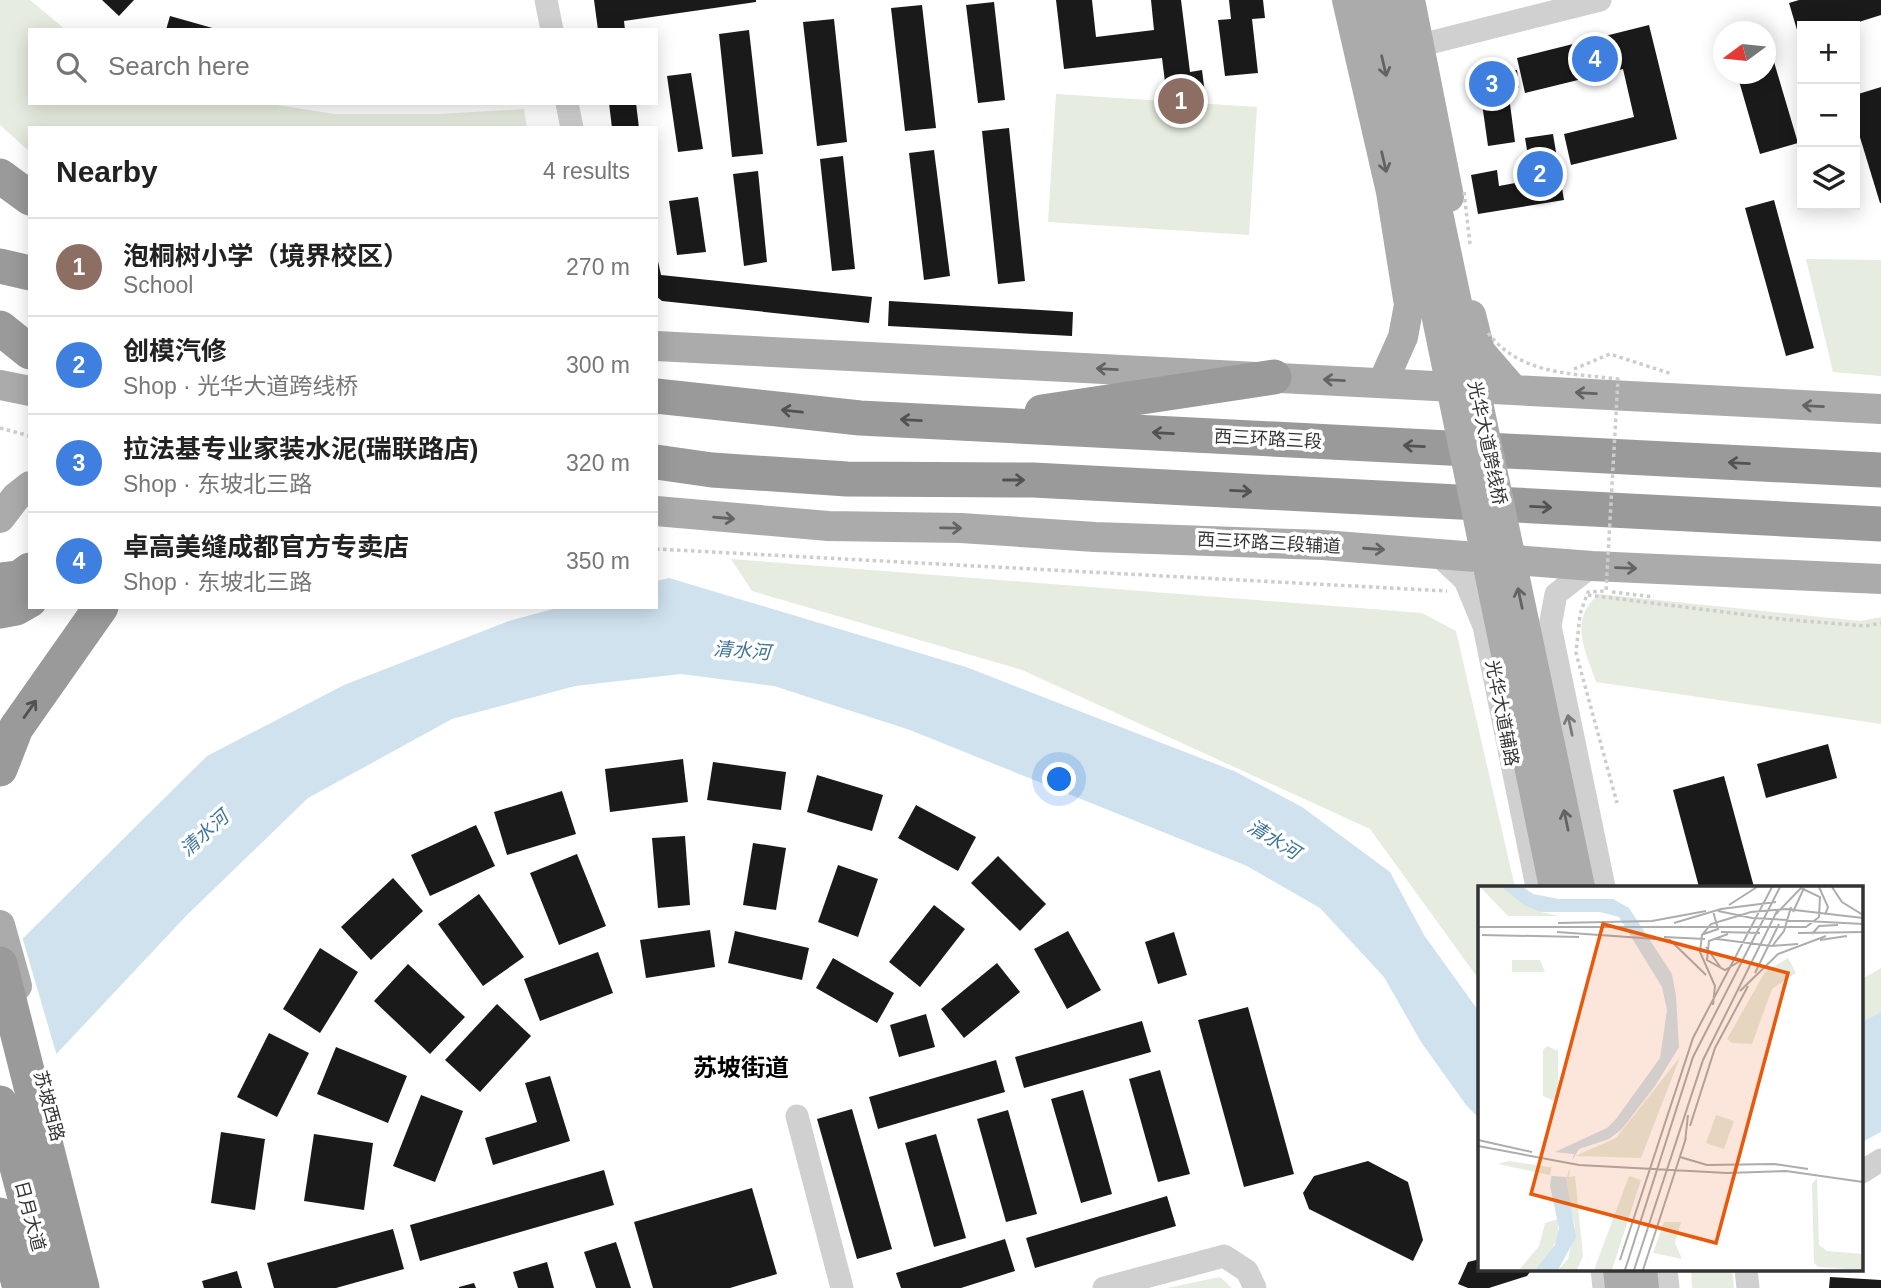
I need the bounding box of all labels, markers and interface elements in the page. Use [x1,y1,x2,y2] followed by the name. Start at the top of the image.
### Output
[1713,21,1776,84] north arrow
[1797,21,1860,210] map controls
[1797,21,1860,84] button: +
[28,28,658,105] search box
[1572,33,1618,85] pin: 4
[52,48,90,86] icon: search
[108,51,250,81] text: Search here
[1378,54,1391,77] one-way arrow
[1469,58,1515,110] pin: 3
[1158,75,1204,127] pin: 1
[1797,84,1860,147] button: −
[1797,147,1860,210] button: layers
[1517,148,1563,200] pin: 2
[1378,150,1391,173] one-way arrow
[56,155,158,188] text: Nearby
[543,158,630,184] text: 4 results
[123,241,409,271] text: 泡桐树小学（境界校区）
[73,254,85,280] text: 1
[566,254,630,280] text: 270 m
[123,272,193,298] text: School
[123,336,227,366] text: 创模汽修
[73,352,85,378] text: 2
[566,352,630,378] text: 300 m
[1096,363,1119,376] one-way arrow
[123,373,358,399] text: Shop · 光华大道跨线桥
[1323,373,1346,386] one-way arrow
[1464,379,1510,507] street label: 光华大道跨线桥
[1574,386,1597,399] one-way arrow
[1802,399,1825,412] one-way arrow
[781,404,804,417] one-way arrow
[900,414,923,427] one-way arrow
[1214,426,1322,452] street label: 西三环路三段
[1151,427,1174,440] one-way arrow
[123,434,478,464] text: 拉法基专业家装水泥(瑞联路店)
[1403,440,1426,453] one-way arrow
[73,450,85,476] text: 3
[566,450,630,476] text: 320 m
[1729,456,1751,469] one-way arrow
[123,471,312,497] text: Shop · 东坡北三路
[1002,473,1025,487] one-way arrow
[1229,485,1252,498] one-way arrow
[1530,500,1553,513] one-way arrow
[712,512,735,525] one-way arrow
[940,521,963,534] one-way arrow
[1197,529,1341,557] street label: 西三环路三段辅道
[123,532,409,562] text: 卓高美缝成都官方专卖店
[1362,543,1385,556] one-way arrow
[73,548,85,574] text: 4
[566,548,630,574] text: 350 m
[1614,561,1637,574] one-way arrow
[123,569,312,595] text: Shop · 东坡北三路
[1512,587,1526,610] one-way arrow
[713,638,775,663] water label: 清水河
[1482,658,1522,768] street label: 光华大道辅路
[23,700,37,719] one-way arrow
[1563,714,1577,737] one-way arrow
[1042,762,1076,796] your location
[176,804,236,860] water label: 清水河
[1559,809,1573,832] one-way arrow
[1244,816,1307,865] water label: 清水河
[1478,886,1864,1270] inset map
[693,1054,789,1081] district label: 苏坡街道
[30,1069,68,1143] street label: 苏坡西路
[11,1179,49,1253] street label: 日月大道

